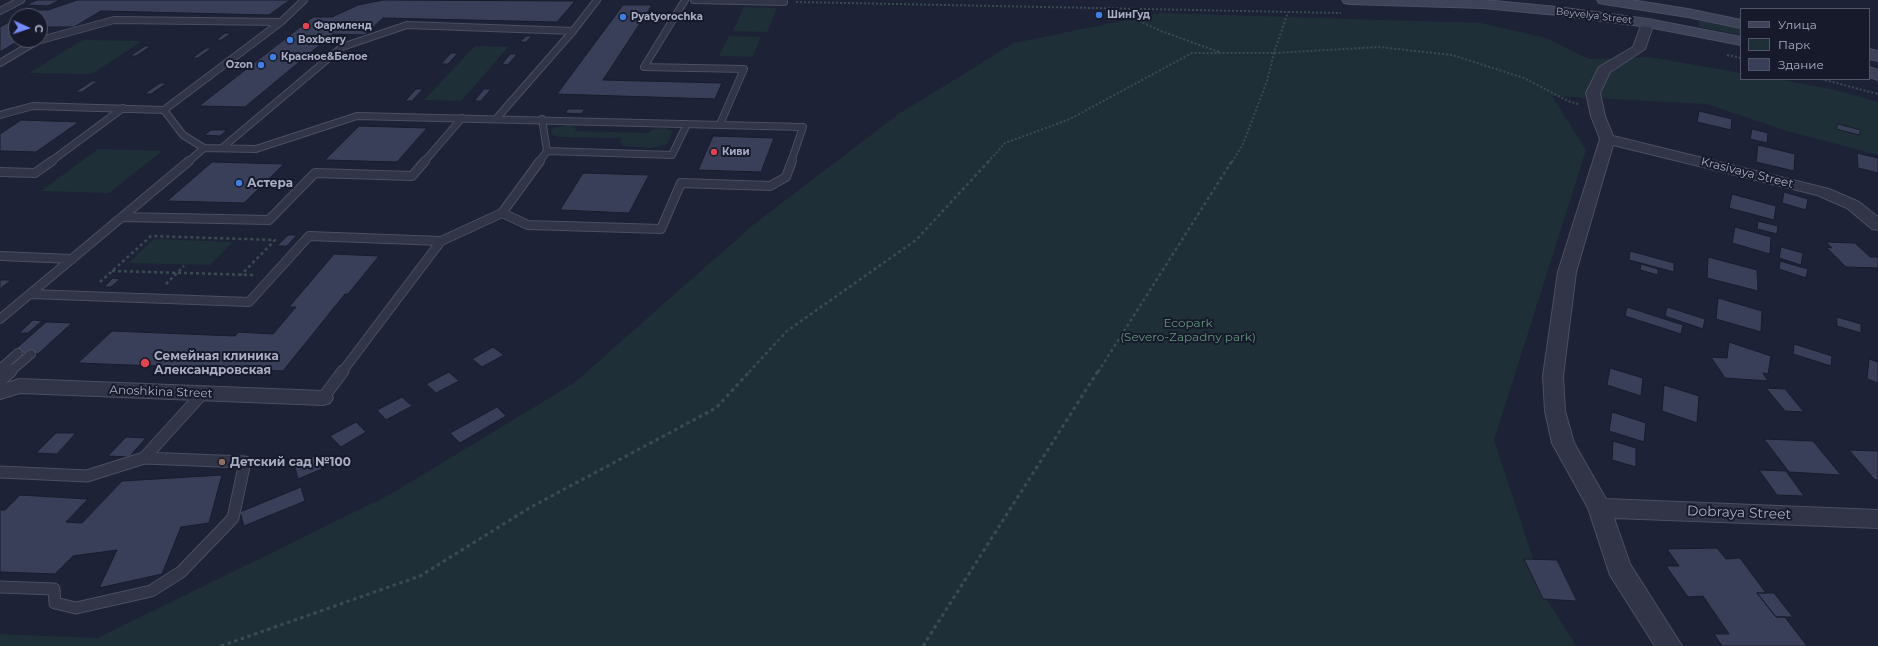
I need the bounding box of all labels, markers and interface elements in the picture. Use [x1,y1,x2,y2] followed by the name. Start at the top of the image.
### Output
[1555,5,1633,27] street label: Beyvelya Street
[8,8,48,48] north arrow
[1740,8,1870,80] legend
[1107,9,1150,21] place label: ШинГуд
[1094,10,1104,20] marker: ШинГуд
[631,11,703,23] place label: Pyatyorochka
[618,12,628,22] marker: Pyatyorochka
[1778,17,1817,32] text: Улица
[314,20,372,32] place label: Фармленд
[301,21,311,31] marker: Фармленд
[32,24,46,33] text: С
[298,34,346,46] place label: Boxberry
[285,35,295,45] marker: Boxberry
[1778,37,1810,52] text: Парк
[281,51,368,63] place label: Красное&Белое
[268,52,278,62] marker: Красное&Белое
[1778,57,1824,72] text: Здание
[226,59,253,71] place label: Ozon
[256,60,266,70] marker: Ozon
[722,146,750,158] place label: Киви
[709,147,719,157] marker: Киви
[1699,155,1795,191] street label: Krasivaya Street
[247,176,293,190] place label: Астера
[234,178,244,188] marker: Астера
[1120,316,1256,344] park label: Ecopark (Severo-Zapadny park)
[154,349,279,377] place label: Семейная клиника Александровская
[139,357,151,369] marker: Семейная клиника Александровская
[109,383,213,401] street label: Anoshkina Street
[230,455,351,469] place label: Детский сад №100
[217,457,227,467] marker: Детский сад №100
[1687,503,1791,523] street label: Dobraya Street

